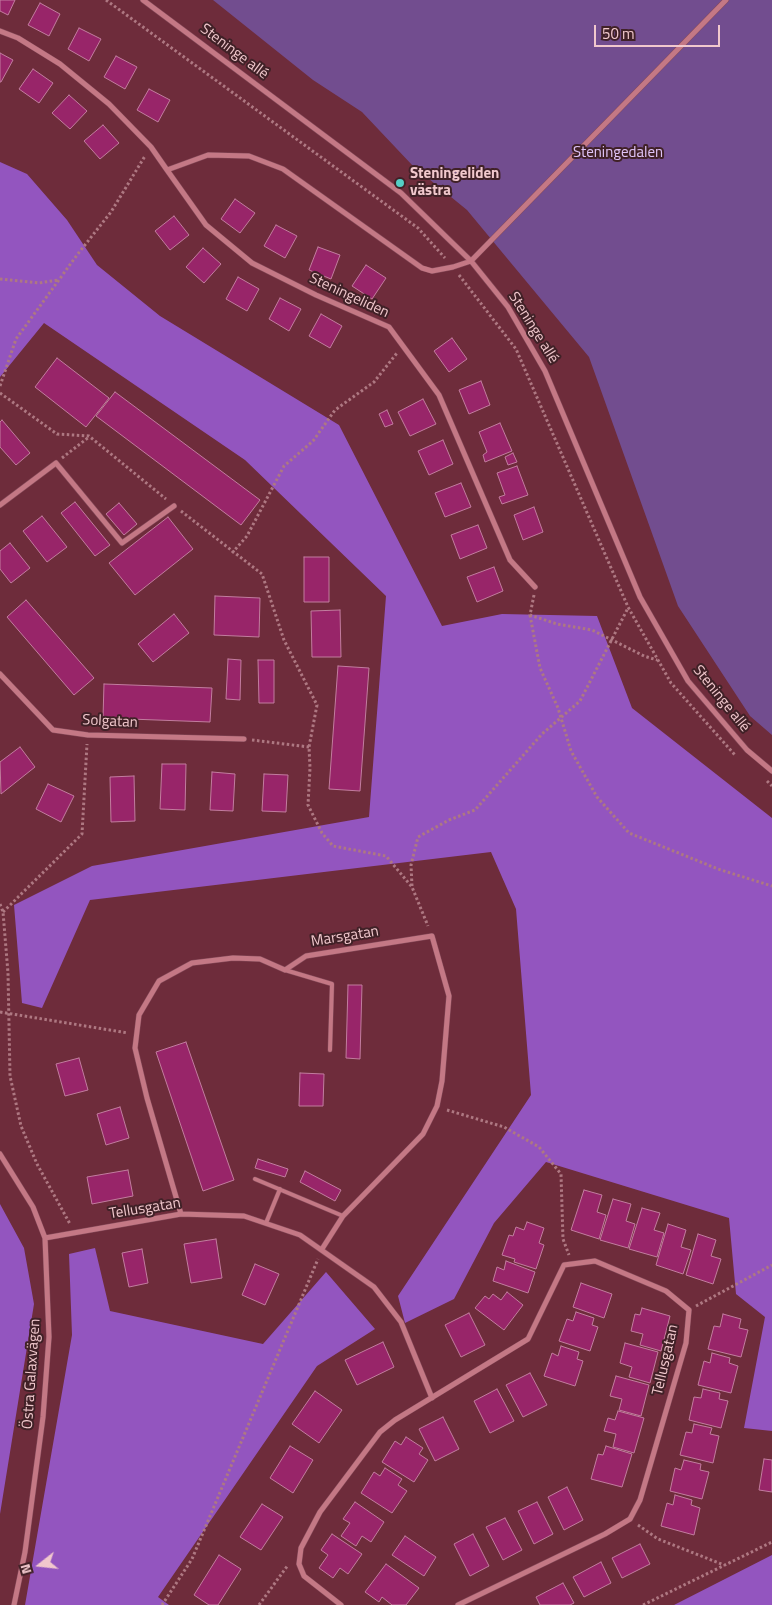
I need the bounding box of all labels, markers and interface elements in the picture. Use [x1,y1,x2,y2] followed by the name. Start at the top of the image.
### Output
[597,15,723,47] scale bar
[196,20,272,84] street label: Steninge allé
[602,22,635,45] text: 50 m
[573,144,663,162] park label: Steningedalen
[410,165,499,200] place label: Steningeliden västra
[394,177,406,189] marker: Steningeliden västra
[306,270,392,322] street label: Steningeliden
[504,289,562,367] street label: Steninge allé
[689,662,753,736] street label: Steninge allé
[82,712,138,732] street label: Solgatan
[310,923,380,951] street label: Marsgatan
[108,1194,182,1224] street label: Tellusgatan
[19,1318,45,1430] street label: Östra Galaxvägen
[649,1323,683,1397] street label: Tellusgatan
[15,1540,65,1590] north arrow
[14,1562,37,1577] text: N

